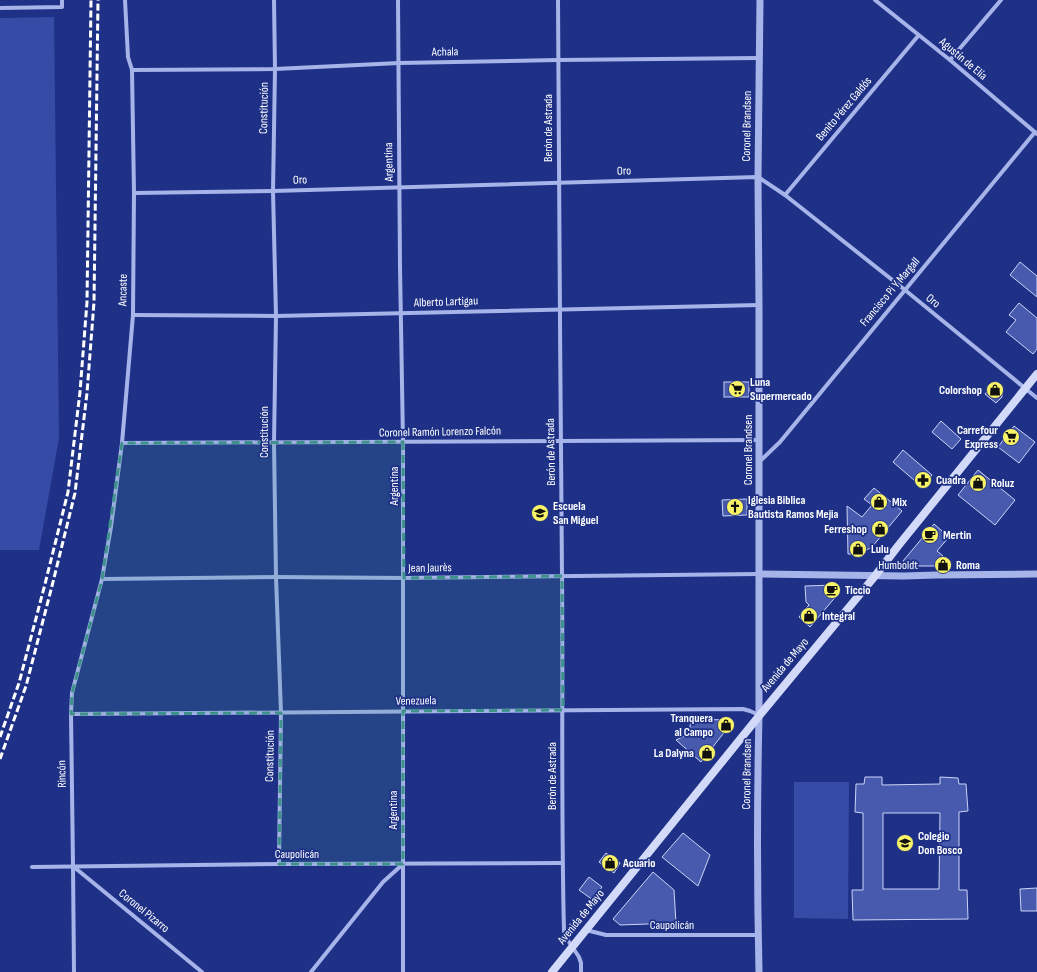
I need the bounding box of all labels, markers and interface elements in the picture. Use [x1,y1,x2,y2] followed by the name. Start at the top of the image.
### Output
[935,34,990,84] street label: Agustín de Elía
[431,44,459,60] street label: Achala
[813,74,875,144] street label: Benito Pérez Galdós
[256,82,272,134] street label: Constitución
[739,91,755,161] street label: Coronel Brandsen
[541,94,556,162] street label: Berón de Astrada
[381,142,397,183] street label: Argentina
[617,163,631,179] street label: Oro
[293,172,307,188] street label: Oro
[857,255,923,329] street label: Francisco Pi Y Margall
[115,273,131,307] street label: Ancaste
[923,291,943,311] street label: Oro
[413,293,478,311] street label: Alberto Lartigau
[750,375,812,404] place label: Luna Supermercado
[727,379,747,399] supermarket icon: Luna Supermercado
[985,380,1005,400] shop icon: Colorshop
[939,383,982,398] place label: Colorshop
[257,406,272,458] street label: Constitución
[741,415,756,485] street label: Coronel Brandsen
[543,418,559,486] street label: Berón de Astrada
[379,423,501,441] street label: Coronel Ramón Lorenzo Falcón
[957,423,998,452] place label: Carrefour Express
[1001,427,1021,447] supermarket icon: Carrefour Express
[387,466,402,506] street label: Argentina
[913,470,933,490] pharmacy icon: Cuadra
[936,473,966,488] place label: Cuadra
[968,473,988,493] shop icon: Roluz
[991,476,1015,491] place label: Roluz
[869,492,889,512] shop icon: Mix
[748,493,839,522] place label: Iglesia Biblica Bautista Ramos Mejia
[892,495,907,510] place label: Mix
[725,497,745,517] church icon: Iglesia Biblica Bautista Ramos Mejia
[553,499,598,528] place label: Escuela San Miguel
[530,503,550,523] school or university icon: Escuela San Miguel
[870,519,890,539] shop icon: Ferreshop
[824,522,867,537] place label: Ferreshop
[920,525,940,545] cafe icon: Mertin
[943,528,971,543] place label: Mertin
[848,539,868,559] shop icon: Lulu
[871,542,889,557] place label: Lulu
[933,555,953,575] shop icon: Roma
[878,558,918,573] street label: Humboldt
[956,558,980,573] place label: Roma
[407,560,452,576] street label: Jean Jaurès
[822,580,842,600] cafe icon: Ticcio
[845,583,870,598] place label: Ticcio
[799,606,819,626] shop icon: Integral
[822,609,855,624] place label: Integral
[757,635,812,696] street label: Avenida de Mayo
[395,693,437,709] street label: Venezuela
[671,711,713,740] place label: Tranquera al Campo
[716,715,736,735] shop icon: Tranquera al Campo
[262,730,278,782] street label: Constitución
[739,739,755,809] street label: Coronel Brandsen
[545,742,560,810] street label: Berón de Astrada
[697,743,717,763] shop icon: La Dalyna
[654,746,694,761] place label: La Dalyna
[54,760,70,788] street label: Rincón
[386,790,401,830] street label: Argentina
[918,829,962,858] place label: Colegio Don Bosco
[895,833,915,853] school or university icon: Colegio Don Bosco
[275,847,319,862] street label: Caupolicán
[600,853,620,873] shop icon: Acuario
[622,856,655,871] place label: Acuario
[116,886,172,936] street label: Coronel Pizarro
[554,887,608,948] street label: Avenida de Mayo
[650,918,694,933] street label: Caupolicán

